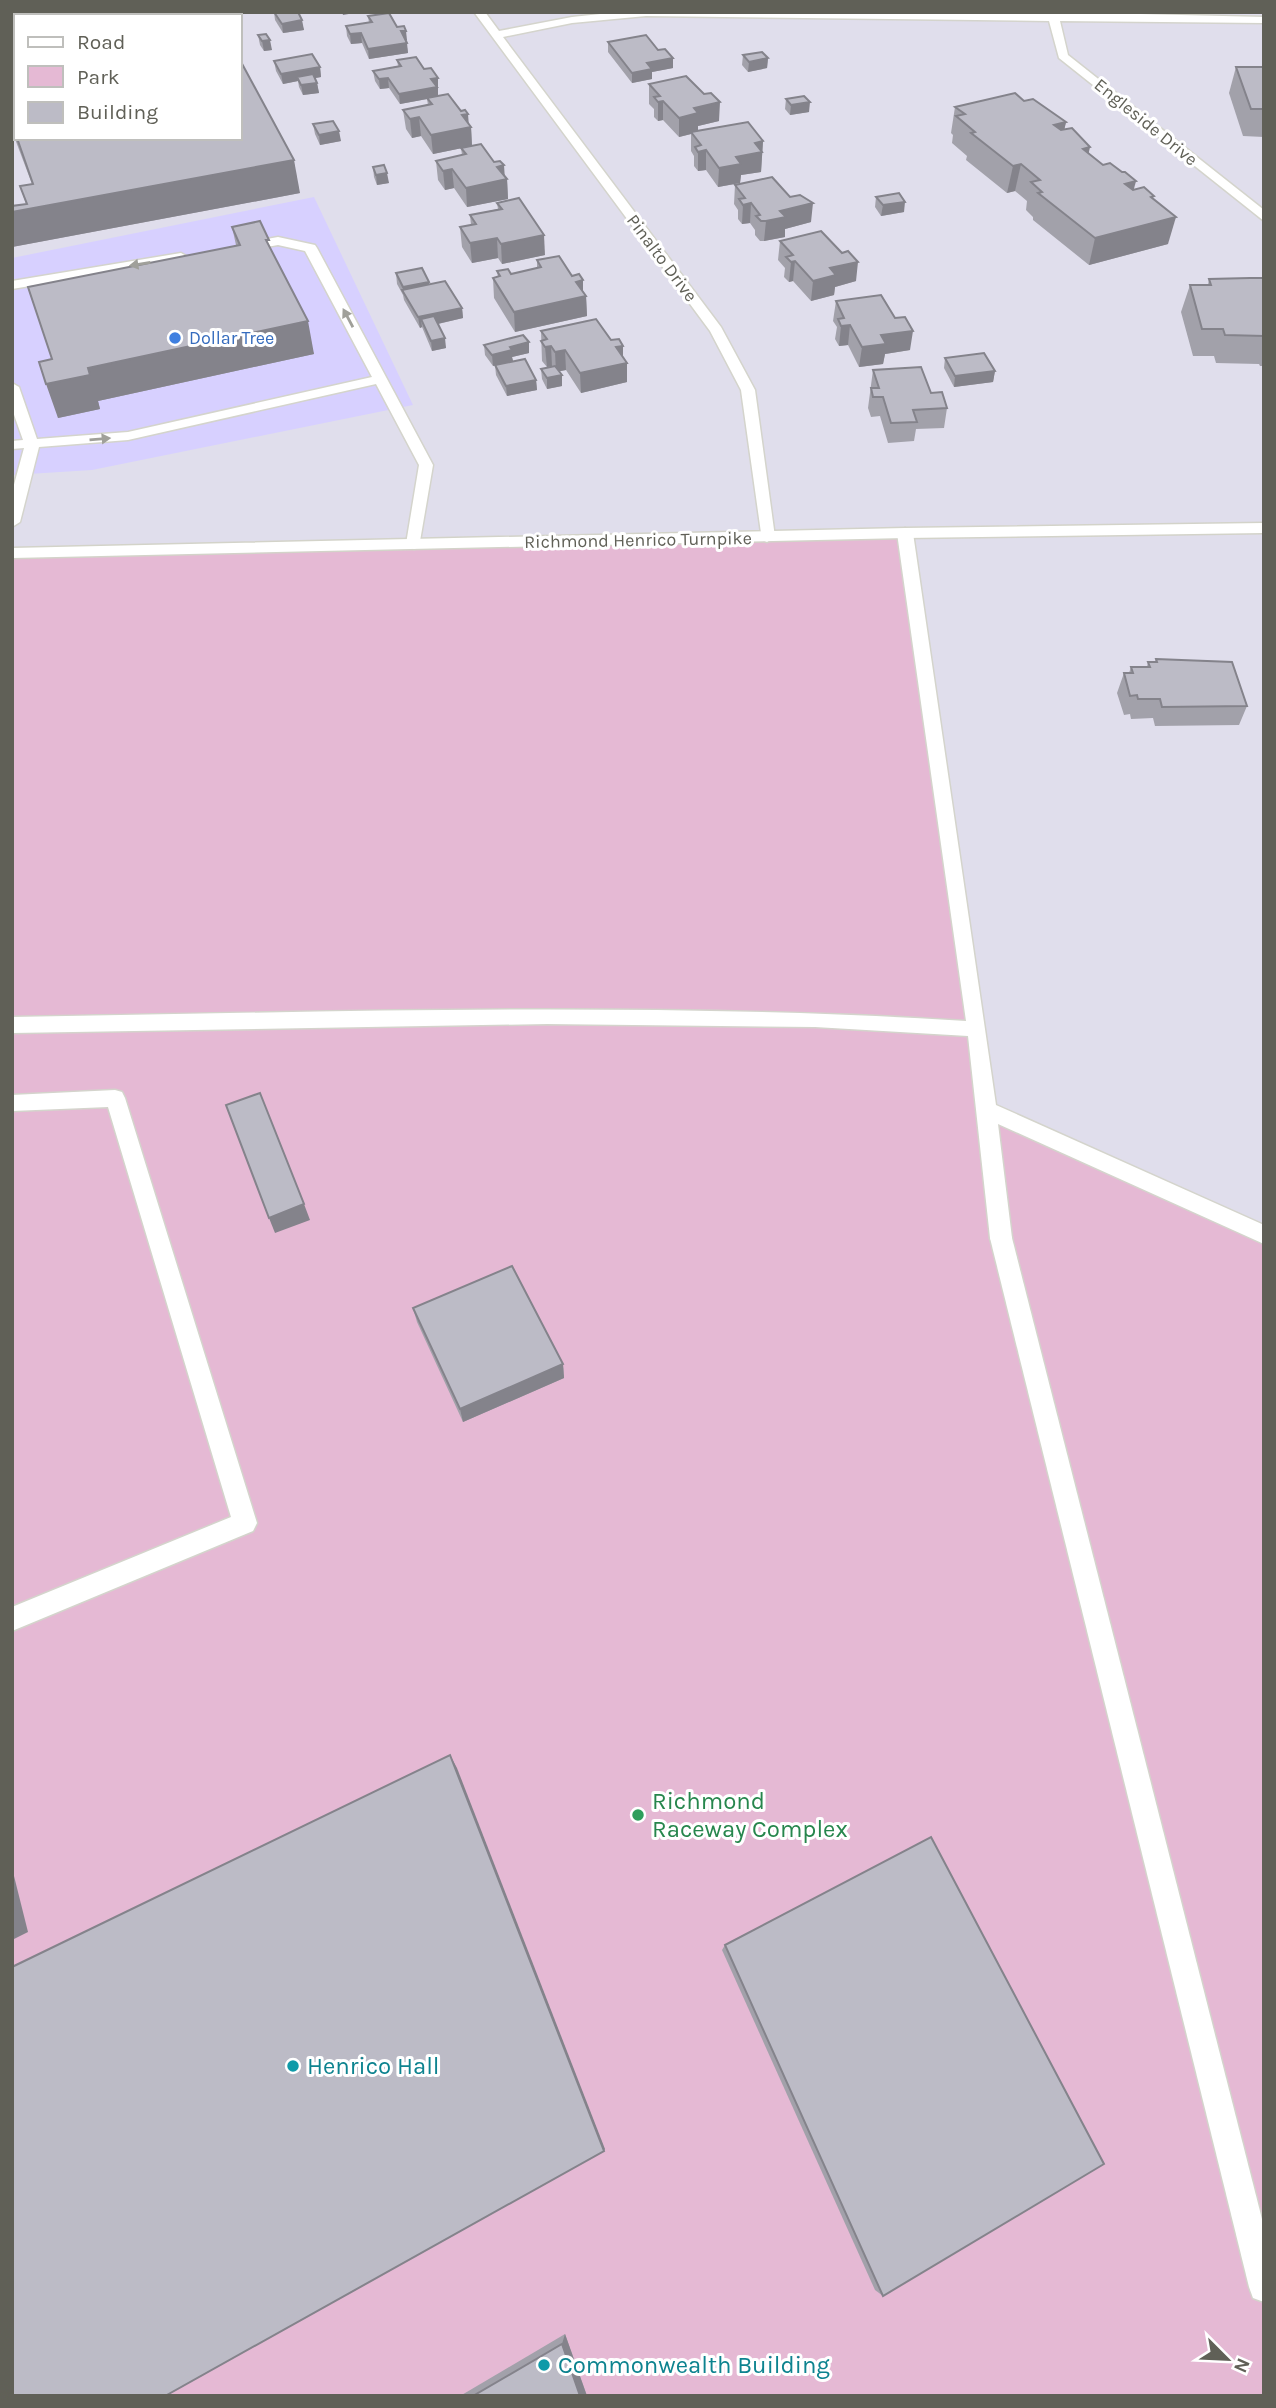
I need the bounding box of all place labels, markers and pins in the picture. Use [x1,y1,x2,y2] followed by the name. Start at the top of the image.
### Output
[189,327,274,349] place label: Dollar Tree
[167,330,183,346] marker: Dollar Tree
[652,1787,848,1843] place label: Richmond Raceway Complex
[630,1807,646,1823] marker: Richmond Raceway Complex
[307,2052,440,2080] place label: Henrico Hall
[285,2058,301,2074] marker: Henrico Hall
[558,2351,830,2379] place label: Commonwealth Building
[536,2357,552,2373] marker: Commonwealth Building

